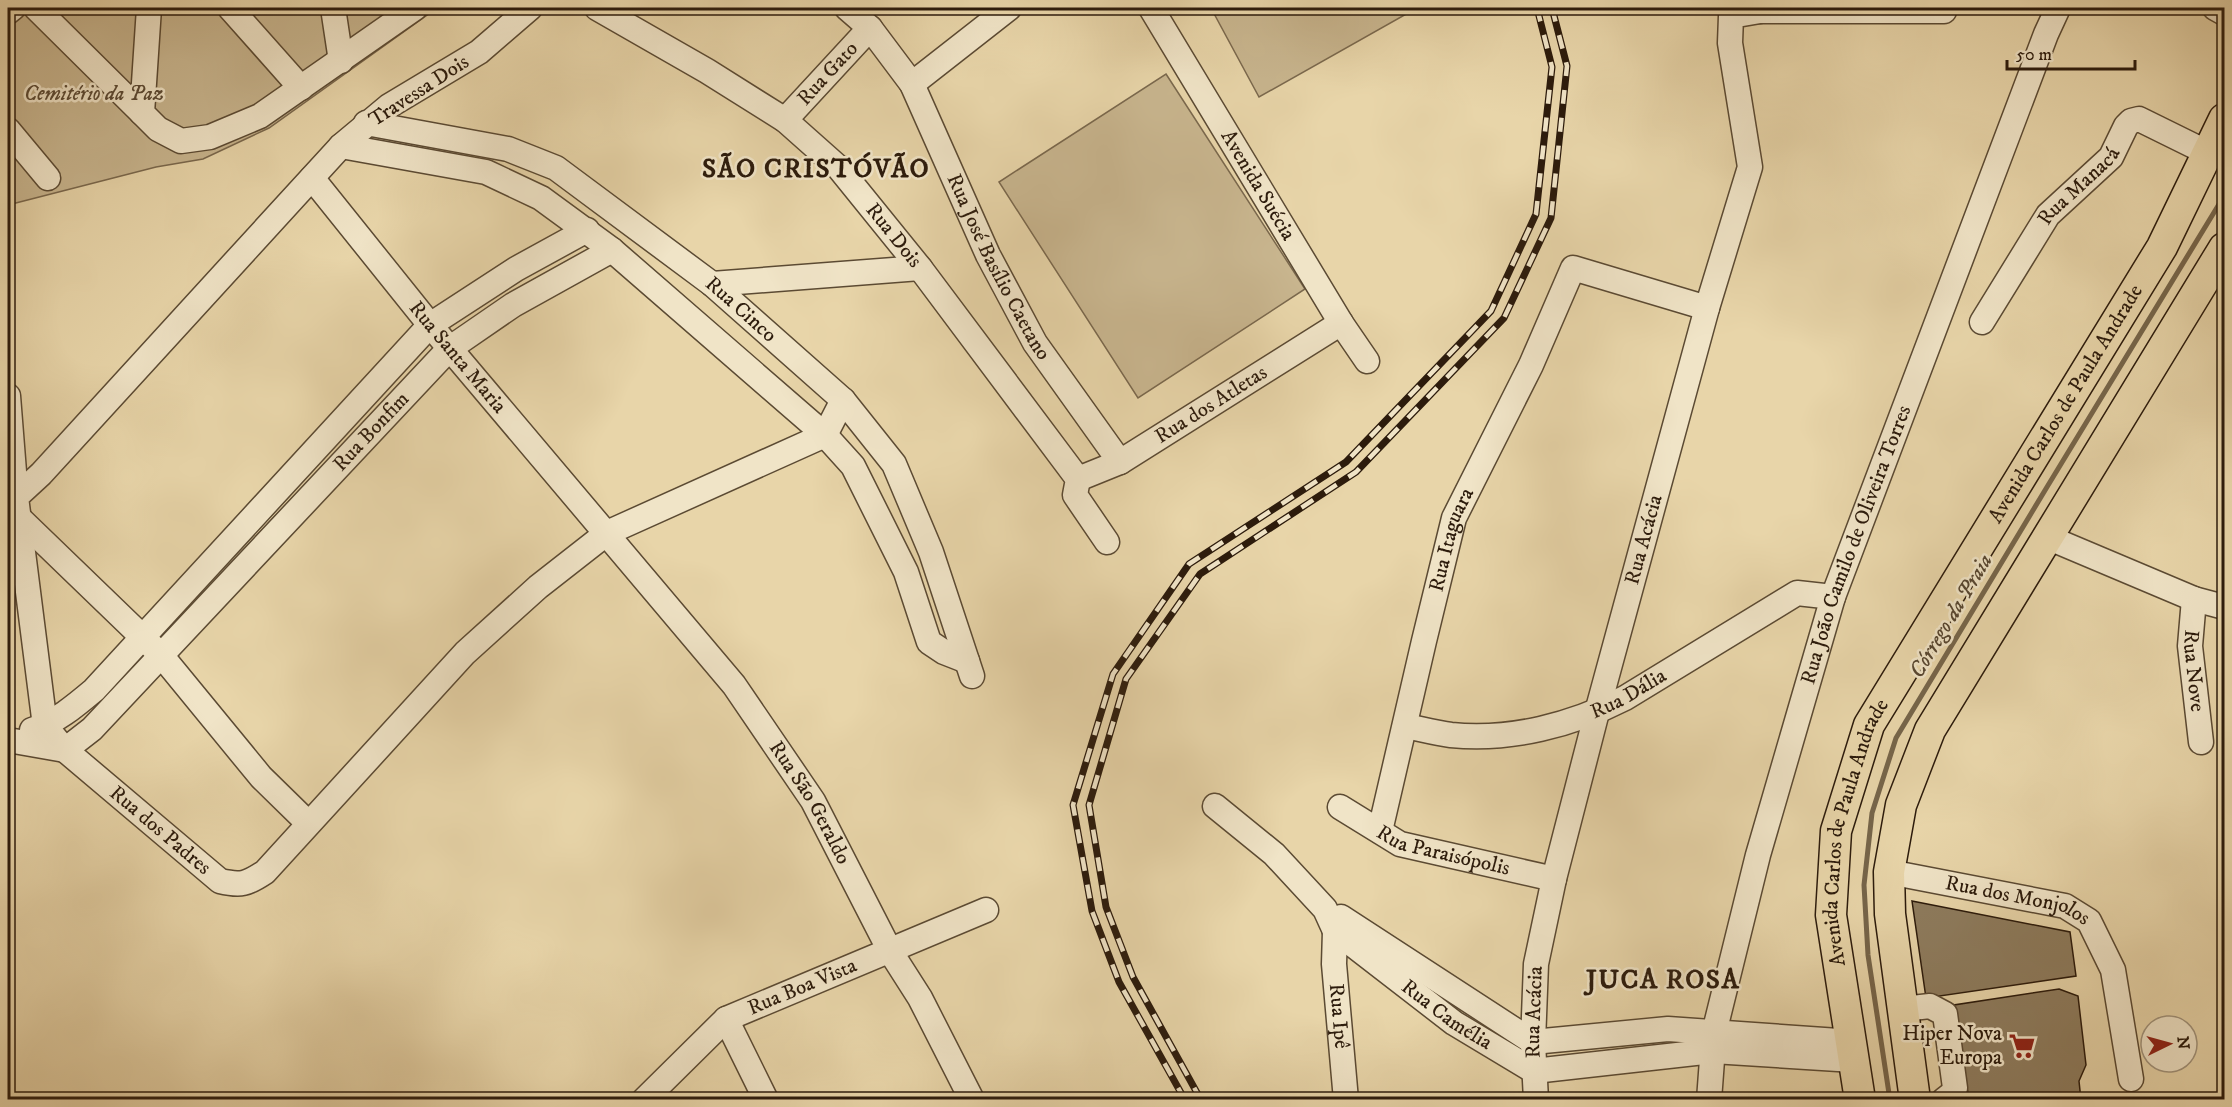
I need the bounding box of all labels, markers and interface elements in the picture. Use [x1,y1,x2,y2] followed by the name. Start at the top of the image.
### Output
[2007,33,2134,71] scale bar
[792,36,864,111] street label: Rua Gato
[2016,44,2052,66] text: 50 m
[364,49,474,133] street label: Travessa Dois
[24,81,164,107] park label: Cemitério da Paz
[1215,125,1301,245] street label: Avenida Suécia
[2032,144,2126,230] street label: Rua Manacá
[702,152,930,186] district label: SÃO CRISTÓVÃO
[941,170,1056,366] street label: Rua José Basílio Caetano
[860,198,928,273] street label: Rua Dois
[700,271,782,348] street label: Rua Cinco
[1983,280,2149,528] street label: Avenida Carlos de Paula Andrade
[403,296,512,419] street label: Rua Santa Maria
[1150,360,1272,450] street label: Rua dos Atletas
[328,386,415,477] street label: Rua Bonfim
[1795,402,1917,687] street label: Rua João Camilo de Oliveira Torres
[1423,483,1480,594] street label: Rua Itaguara
[1619,492,1669,588] street label: Rua Acácia
[1903,549,1999,683] water label: Córrego da Praia
[2177,629,2210,713] street label: Rua Nove
[1587,663,1671,725] street label: Rua Dália
[1818,694,1895,968] street label: Avenida Carlos de Paula Andrade
[763,736,856,869] street label: Rua São Geraldo
[104,780,216,881] street label: Rua dos Padres
[1372,820,1512,882] street label: Rua Paraisópolis
[1943,870,2095,931] street label: Rua dos Monjolos
[744,953,861,1021] street label: Rua Boa Vista
[1583,963,1740,997] district label: JUCA ROSA
[1520,965,1549,1059] street label: Rua Acácia
[1396,974,1497,1056] street label: Rua Camélia
[1323,982,1354,1050] street label: Rua Ipê
[2139,1014,2199,1074] north arrow
[1902,1021,2002,1071] place label: Hiper Nova Europa
[2007,1031,2037,1061] supermarket icon: Hiper Nova Europa
[2172,1035,2193,1050] text: N

